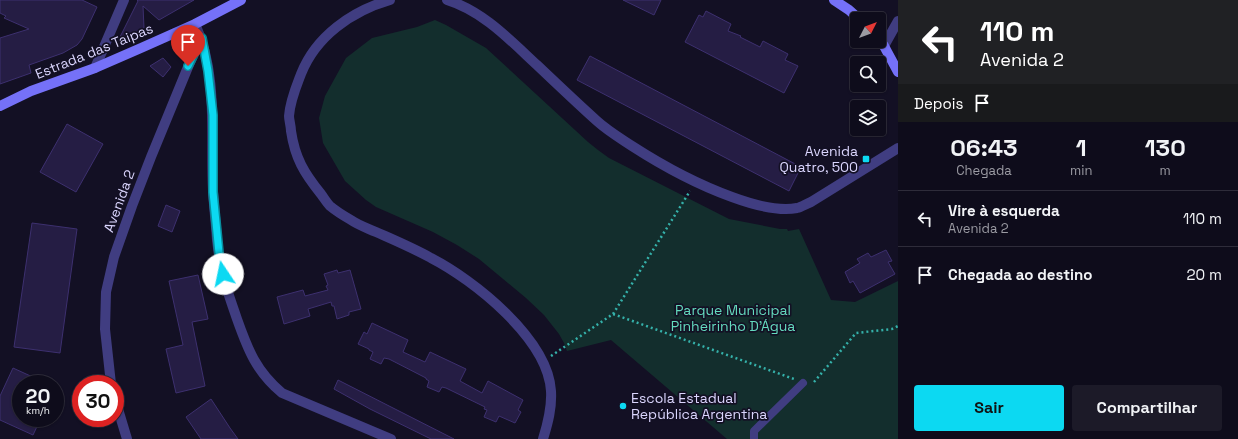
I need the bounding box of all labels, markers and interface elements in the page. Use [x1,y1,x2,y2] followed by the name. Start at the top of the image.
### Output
[850,12,886,48] north arrow
[850,12,886,136] map controls
[980,13,1054,49] text: 110 m
[914,16,966,68] icon: left
[32,19,156,83] street label: Estrada das Taipas
[171,25,205,66] pin
[177,31,199,53] icon: arrive
[980,48,1064,71] text: Avenida 2
[850,56,886,92] button: search
[971,92,993,114] icon: arrive
[914,94,963,113] text: Depois
[850,100,886,136] button: layers
[950,132,1018,163] text: 06:43
[1076,132,1087,163] text: 1
[1145,132,1186,163] text: 130
[779,142,858,176] place label: Avenida Quatro, 500
[861,154,871,164] marker: Avenida Quatro, 500
[956,162,1012,179] text: Chegada
[1070,162,1092,179] text: min
[1160,162,1171,179] text: m
[99,167,139,235] street label: Avenida 2
[948,201,1060,220] text: Vire à esquerda
[914,208,936,230] icon: left
[1183,209,1222,228] text: 110 m
[948,220,1009,237] text: Avenida 2
[202,253,244,295] position arrow
[914,264,936,286] icon: arrive
[948,265,1092,284] text: Chegada ao destino
[1187,265,1222,284] text: 20 m
[671,301,795,335] park label: Parque Municipal Pinheirinho D'Água
[72,375,124,427] speed limit sign: 30
[26,383,50,409] text: 20
[914,385,1064,431] button: Sair
[1072,385,1222,431] button: Compartilhar
[631,389,767,423] place label: Escola Estadual República Argentina
[618,401,628,411] marker: Escola Estadual República Argentina
[26,404,50,417] text: km/h

